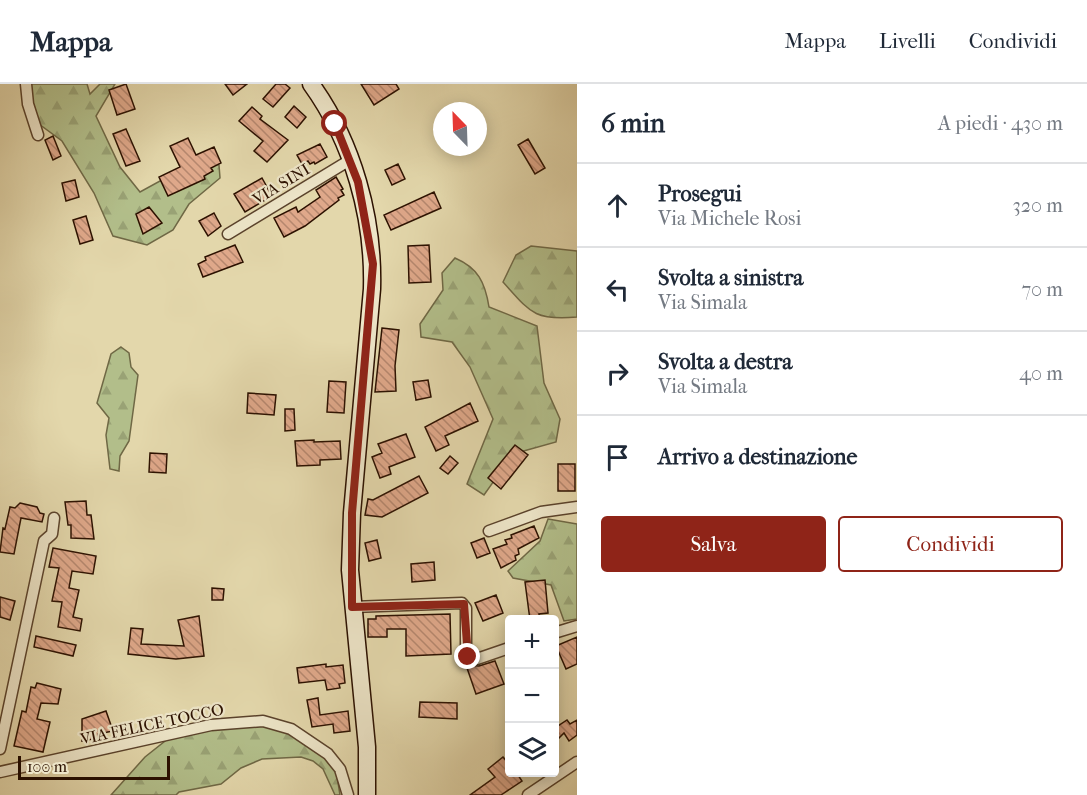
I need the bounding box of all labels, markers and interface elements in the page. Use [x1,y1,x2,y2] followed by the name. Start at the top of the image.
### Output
[30,25,112,58] text: Mappa
[785,29,846,53] text: Mappa
[879,29,936,53] text: Livelli
[969,29,1057,53] text: Condividi
[433,102,487,156] north arrow
[601,108,665,139] text: 6 min
[321,110,347,136] route start
[938,112,1063,135] text: A piedi · 430 m
[248,160,313,209] street label: VIA SINI
[658,181,742,207] text: Prosegui
[601,189,634,222] icon: ahead
[1013,194,1063,217] text: 320 m
[658,207,801,230] text: Via Michele Rosi
[658,265,803,291] text: Svolta a sinistra
[601,273,634,306] icon: left
[1021,278,1063,301] text: 70 m
[658,291,747,314] text: Via Simala
[658,349,792,375] text: Svolta a destra
[601,357,634,390] icon: right
[1019,362,1063,385] text: 40 m
[658,375,747,398] text: Via Simala
[601,441,634,474] icon: arrive
[658,444,857,470] text: Arrivo a destinazione
[601,516,826,572] button: Salva
[838,516,1063,572] button: Condividi
[505,615,559,777] map controls
[505,615,559,669] button: +
[454,643,480,669] route end
[505,669,559,723] button: −
[78,700,225,749] street label: VIA FELICE TOCCO
[505,723,559,777] button: layers
[18,753,170,780] scale bar
[27,757,67,776] text: 100 m

